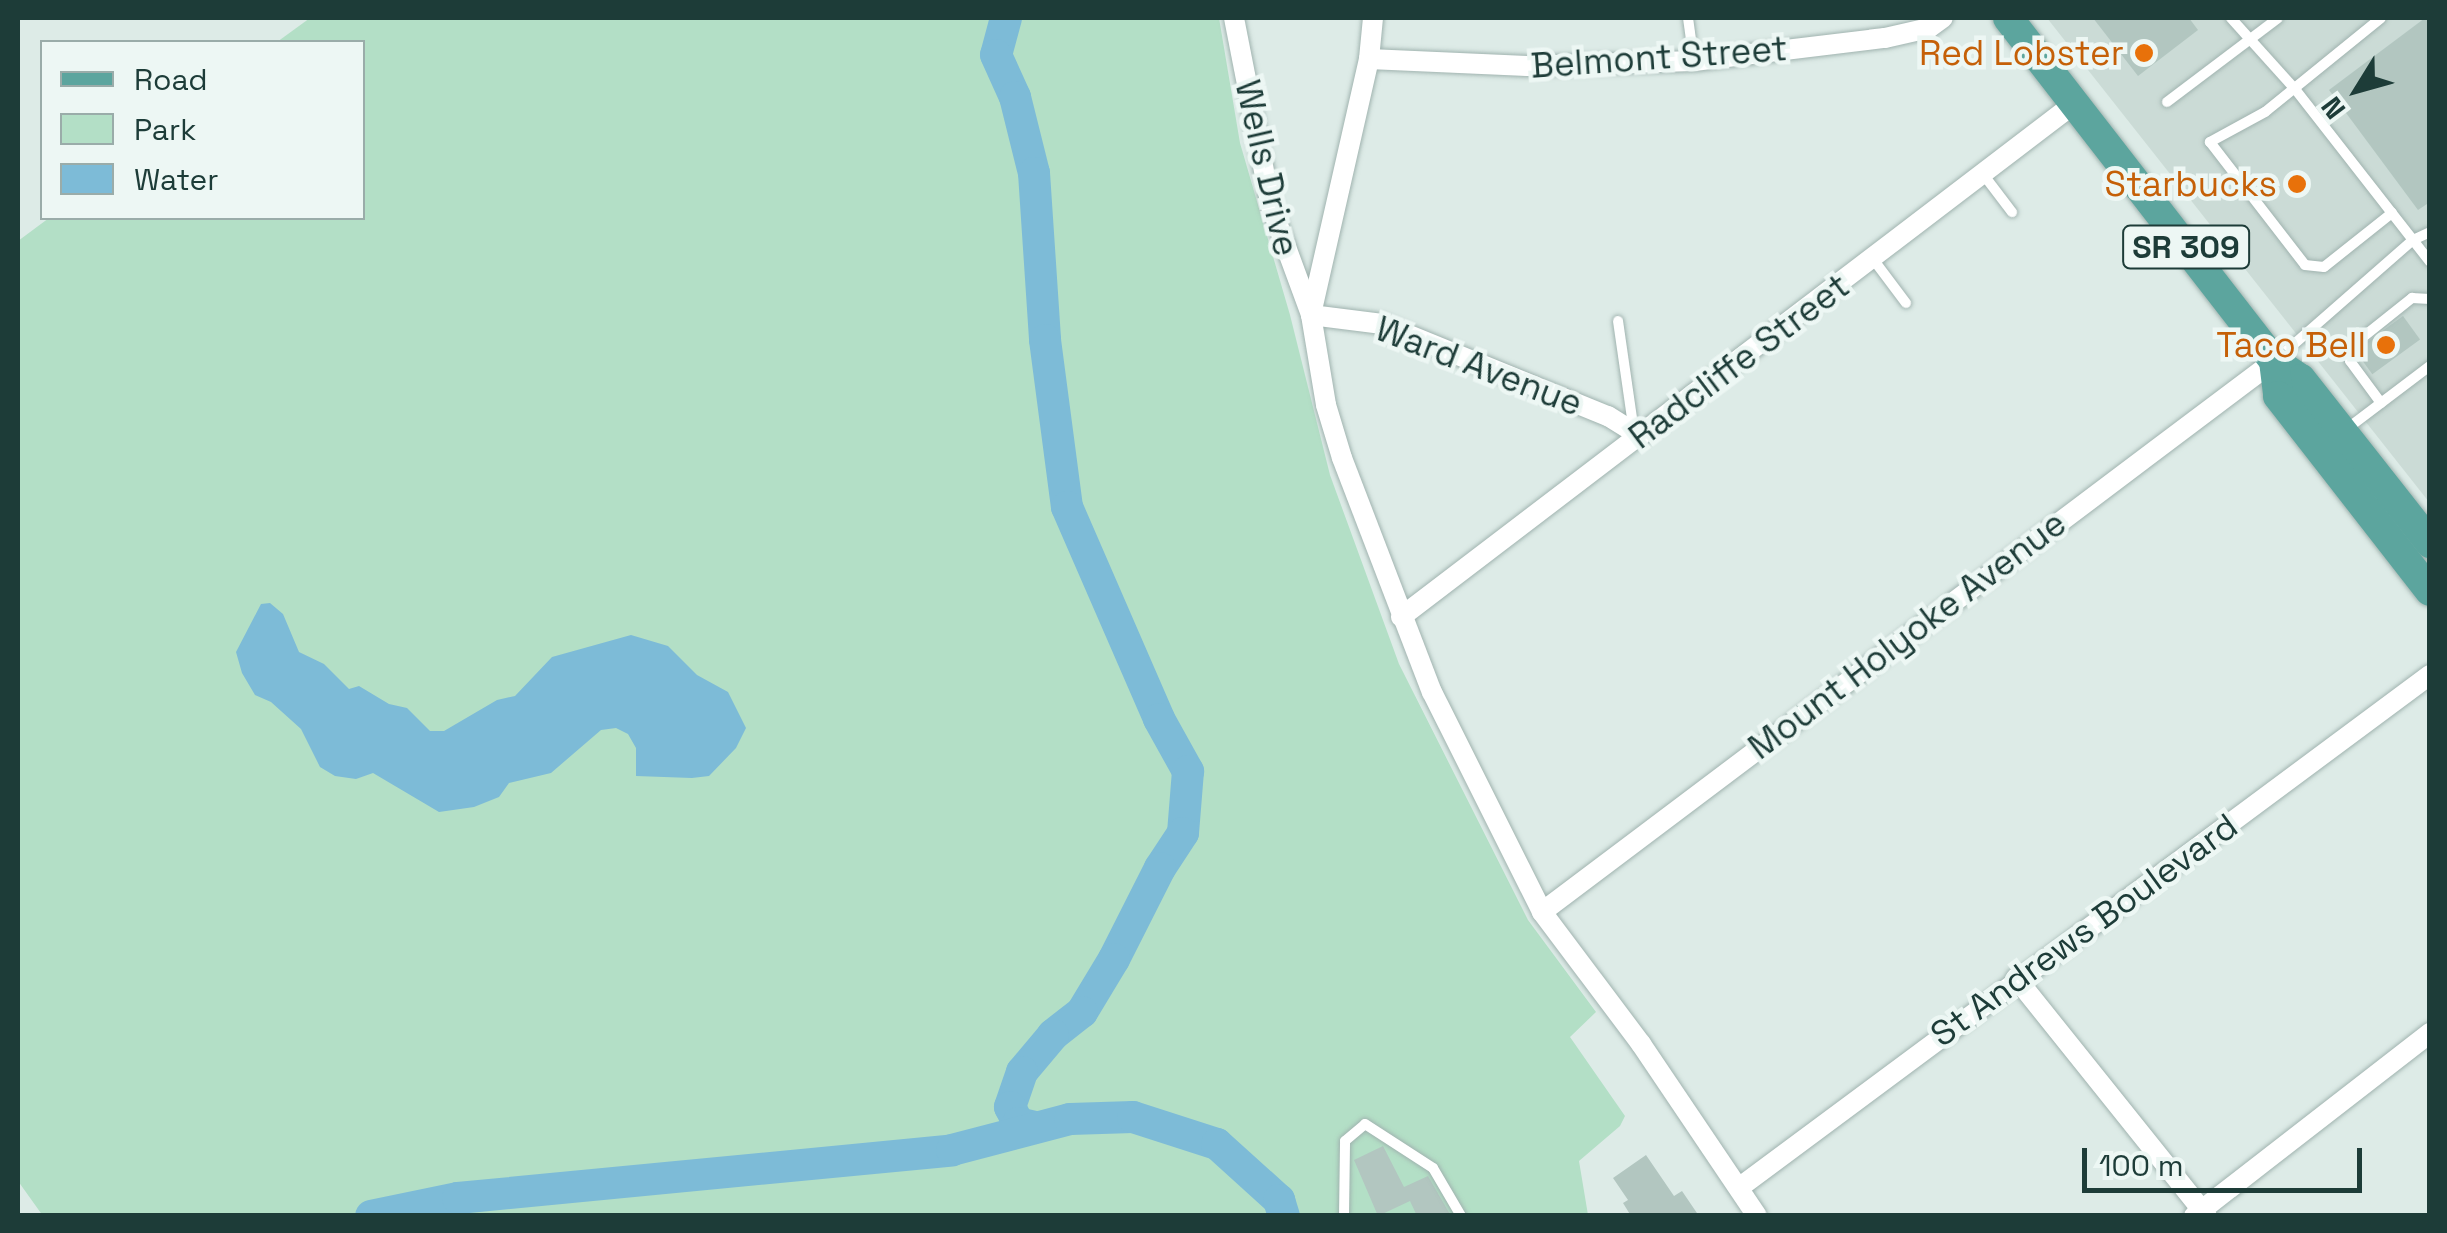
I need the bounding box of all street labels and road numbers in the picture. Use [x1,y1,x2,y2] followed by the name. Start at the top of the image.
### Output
[1529,27,1789,87] street label: Belmont Street
[1226,76,1308,260] street label: Wells Drive
[2121,220,2251,274] road number: SR 309
[1621,265,1857,457] street label: Radcliffe Street
[1370,307,1588,425] street label: Ward Avenue
[1740,502,2074,768] street label: Mount Holyoke Avenue
[1922,805,2246,1055] street label: St Andrews Boulevard

